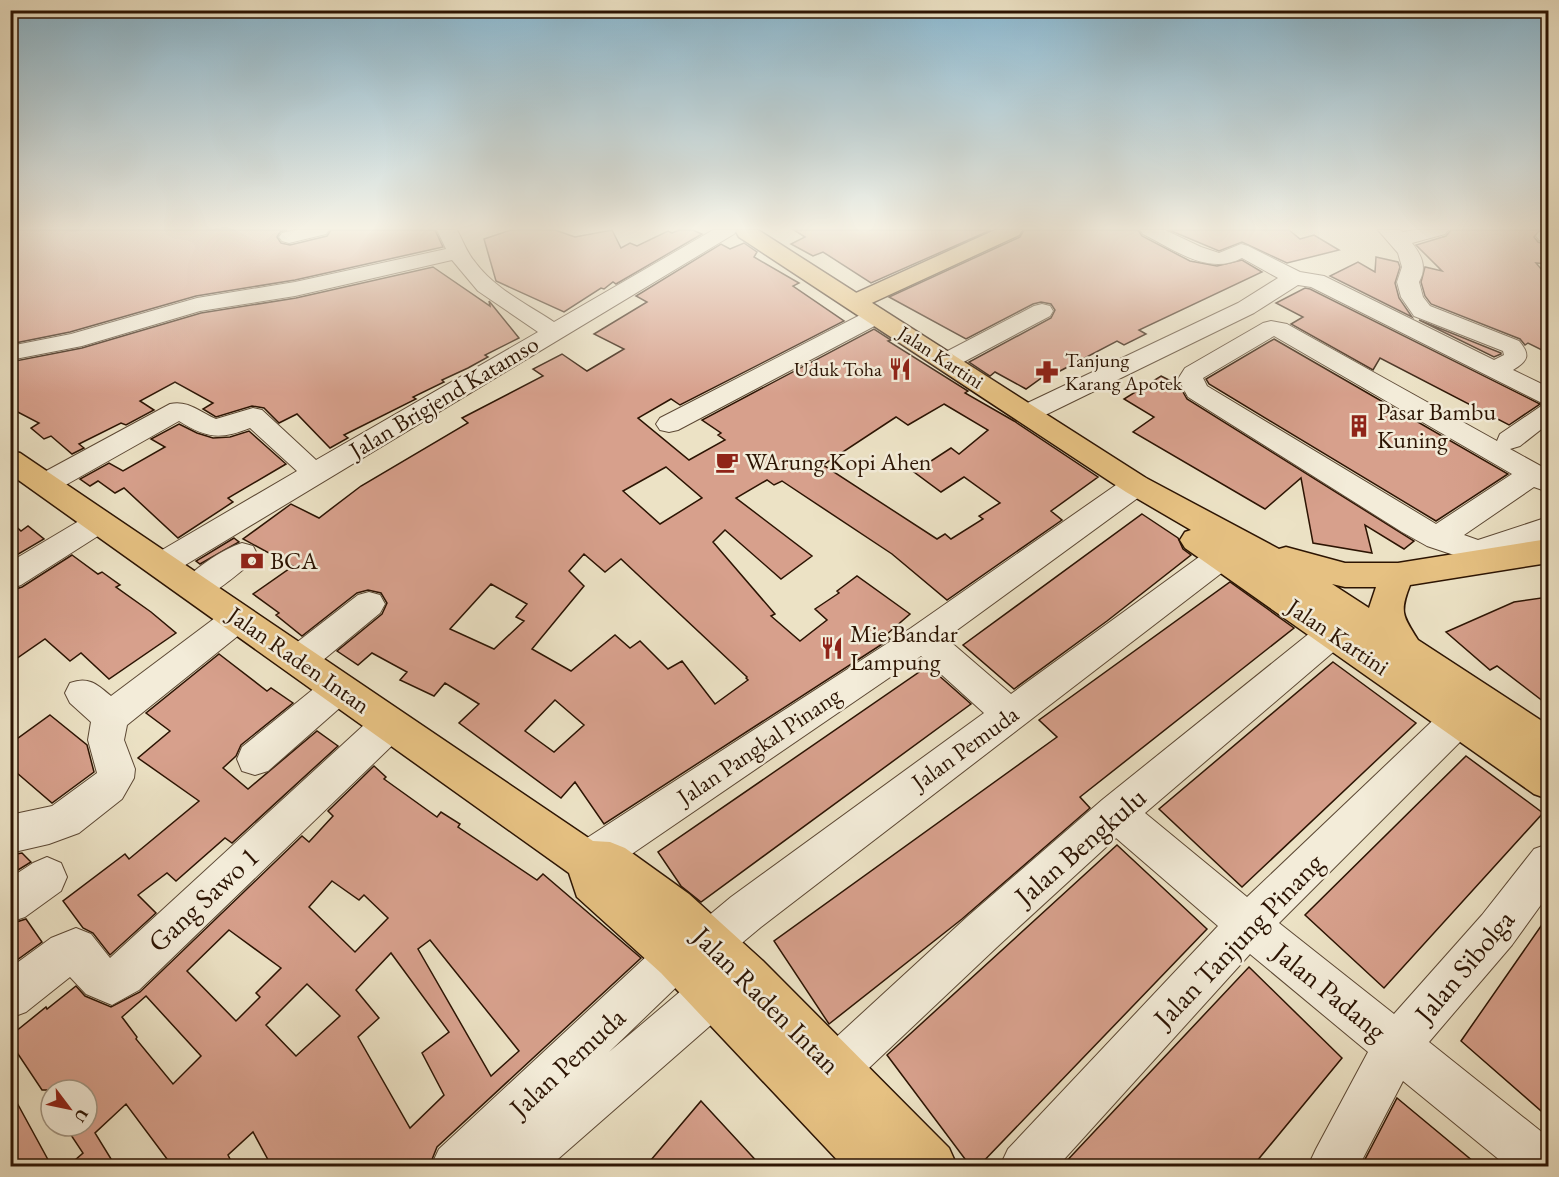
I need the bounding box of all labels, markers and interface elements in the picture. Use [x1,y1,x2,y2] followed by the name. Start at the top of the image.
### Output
[892,319,989,394] street label: Jalan Kartini
[342,328,544,466] street label: Jalan Brigjend Katamso
[1065,347,1183,396] place label: Tanjung Karang Apotek
[794,356,882,382] place label: Uduk Toha
[887,356,913,382] restaurant icon: Uduk Toha
[1034,359,1060,385] pharmacy icon: Tanjung Karang Apotek
[1377,396,1496,455] place label: Pasar Bambu Kuning
[1346,413,1372,439] building icon: Pasar Bambu Kuning
[745,446,932,477] place label: WArung Kopi Ahen
[714,449,740,475] cafe icon: WArung Kopi Ahen
[270,545,318,576] place label: BCA
[239,548,265,574] bank icon: BCA
[1280,590,1395,682] street label: Jalan Kartini
[220,598,377,720] street label: Jalan Raden Intan
[850,618,958,677] place label: Mie Bandar Lampung
[819,635,845,661] restaurant icon: Mie Bandar Lampung
[669,679,847,813] street label: Jalan Pangkal Pinang
[903,698,1025,798] street label: Jalan Pemuda
[1005,779,1153,914] street label: Jalan Bengkulu
[140,838,266,960] street label: Gang Sawo 1
[1144,844,1331,1037] street label: Jalan Tanjung Pinang
[1405,901,1522,1031] street label: Jalan Sibolga
[684,917,849,1082] street label: Jalan Raden Intan
[1264,933,1395,1048] street label: Jalan Padang
[500,999,633,1126] street label: Jalan Pemuda
[39,1078,99,1138] north arrow
[69,1105,93,1126] text: U

